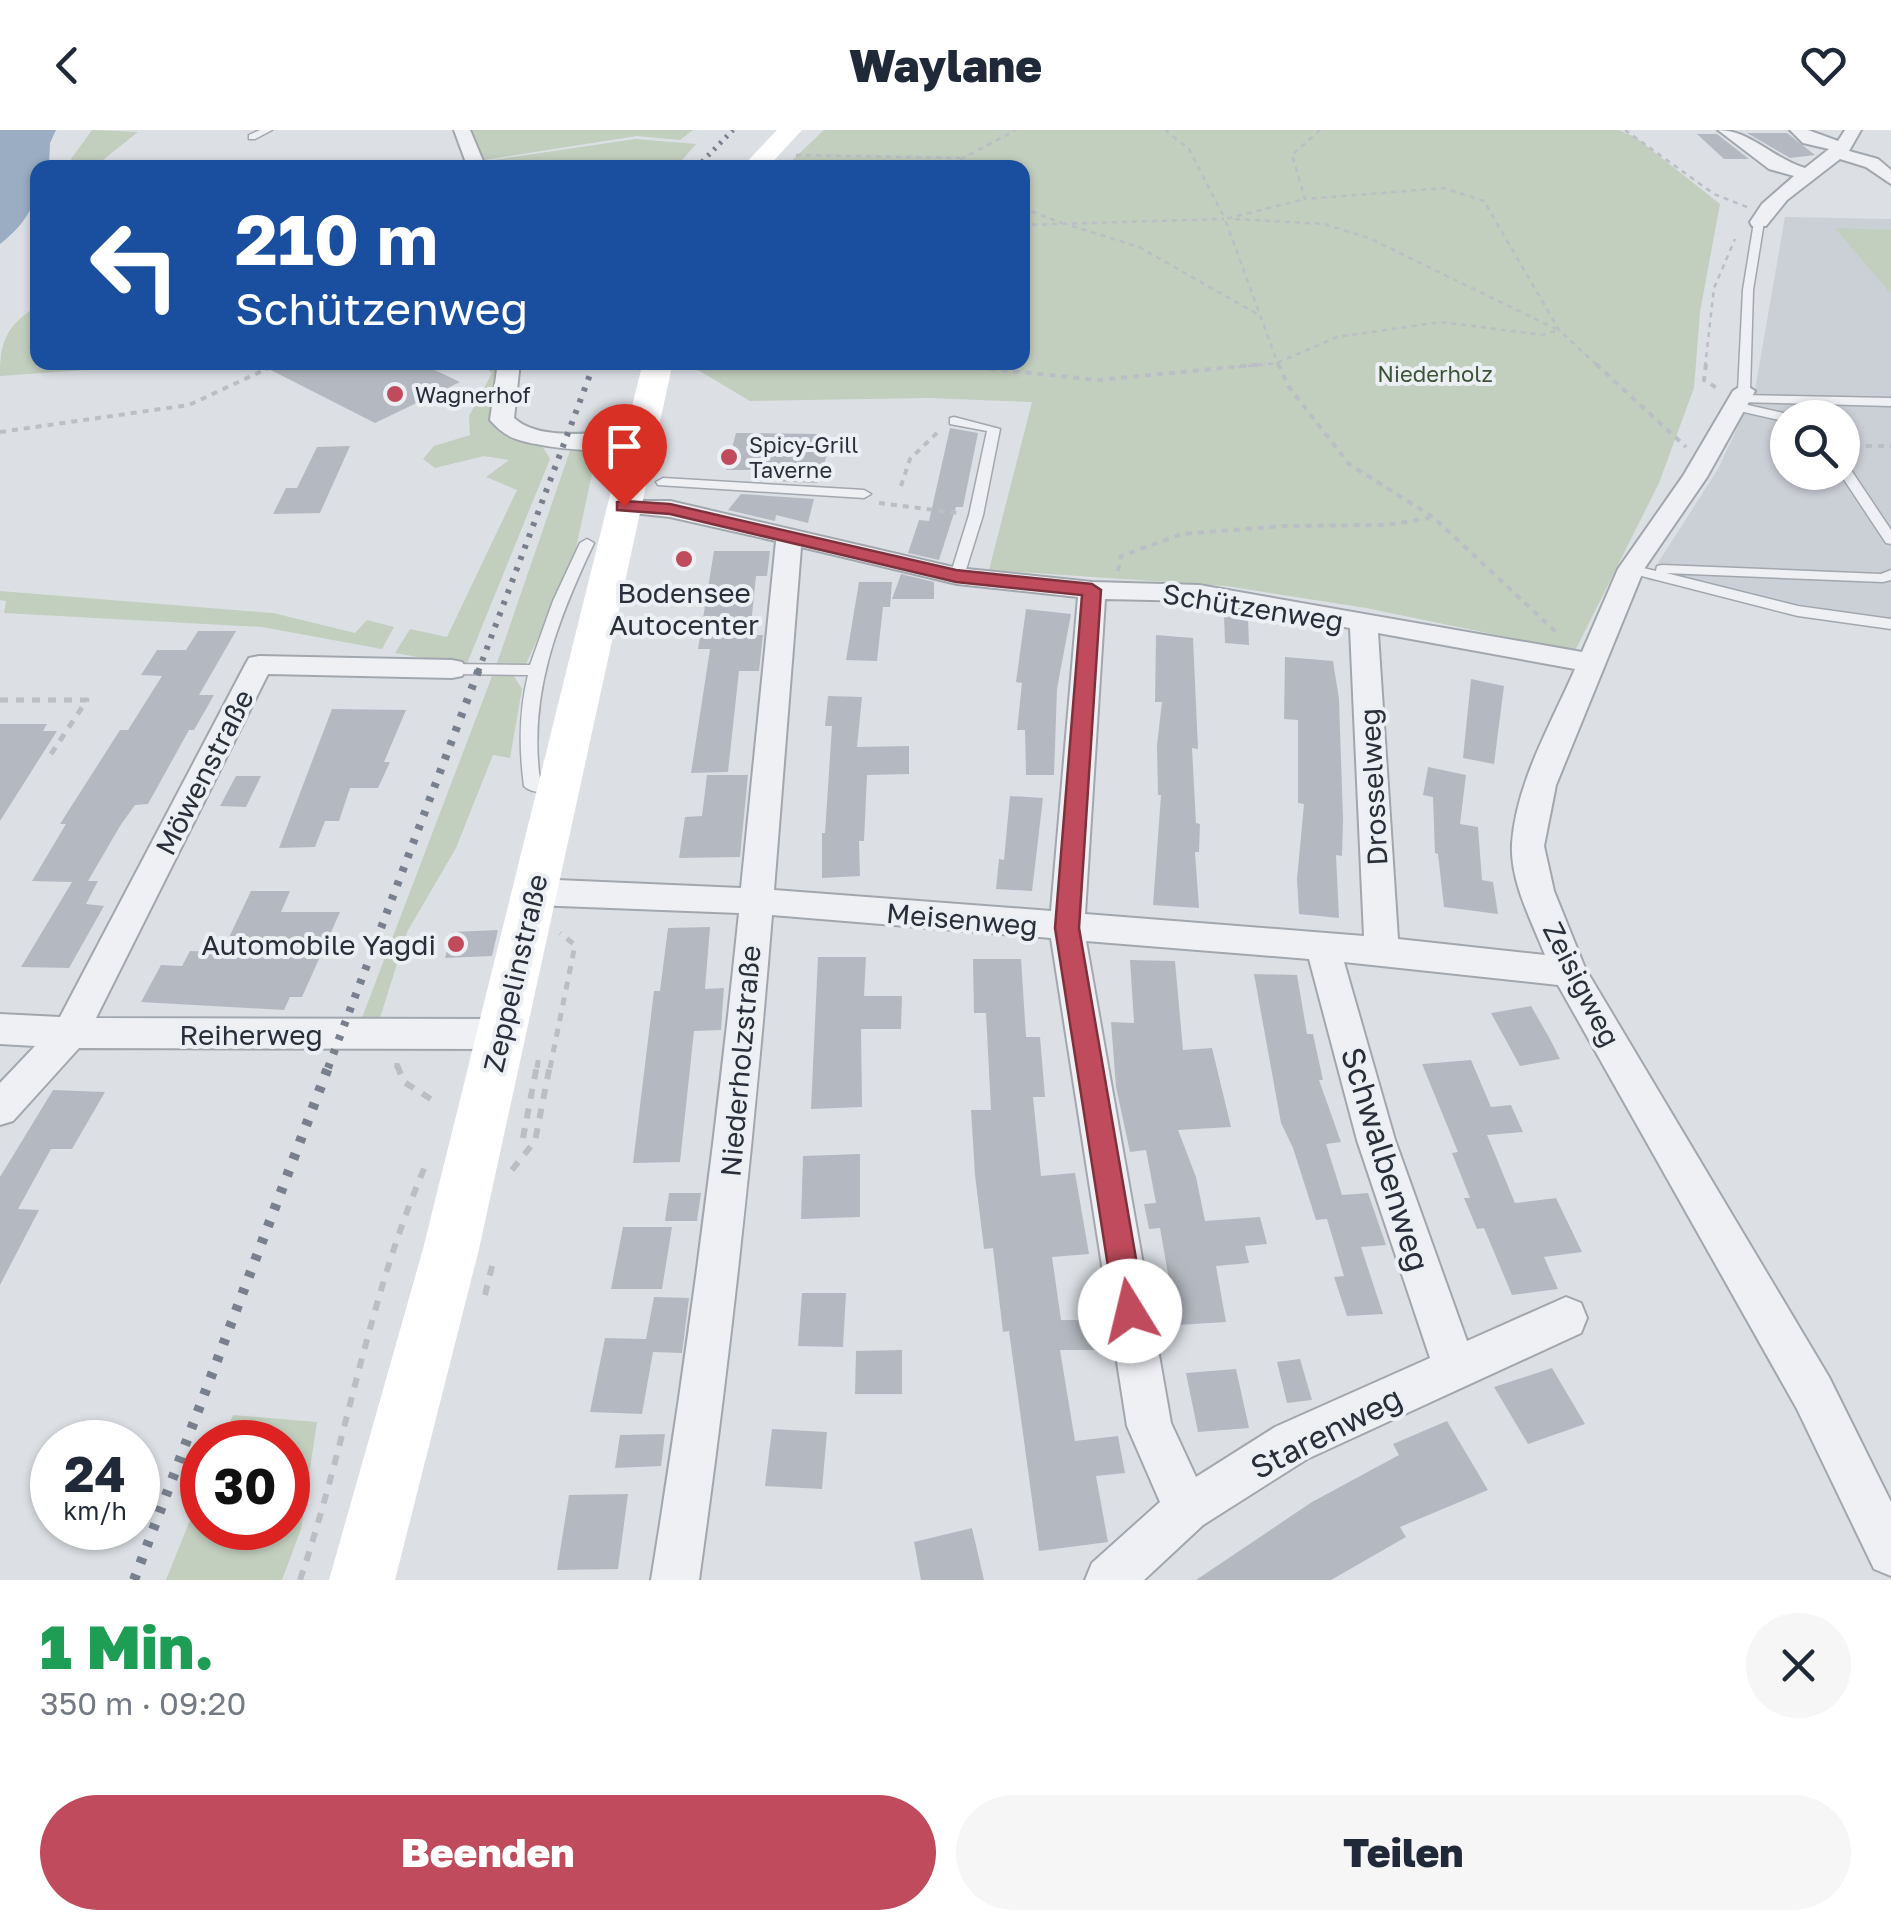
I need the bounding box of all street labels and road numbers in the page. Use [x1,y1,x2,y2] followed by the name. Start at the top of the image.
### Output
[1160,576,1346,638] street label: Schützenweg
[148,684,260,860] street label: Möwenstraße
[1352,707,1394,867] street label: Drosselweg
[476,871,554,1075] street label: Zeppelinstraße
[885,896,1039,942] street label: Meisenweg
[1537,916,1627,1052] street label: Zeisigweg
[713,944,767,1178] street label: Niederholzstraße
[179,1018,323,1051] street label: Reiherweg
[1334,1042,1438,1276] street label: Schwalbenweg
[1244,1378,1408,1486] street label: Starenweg

